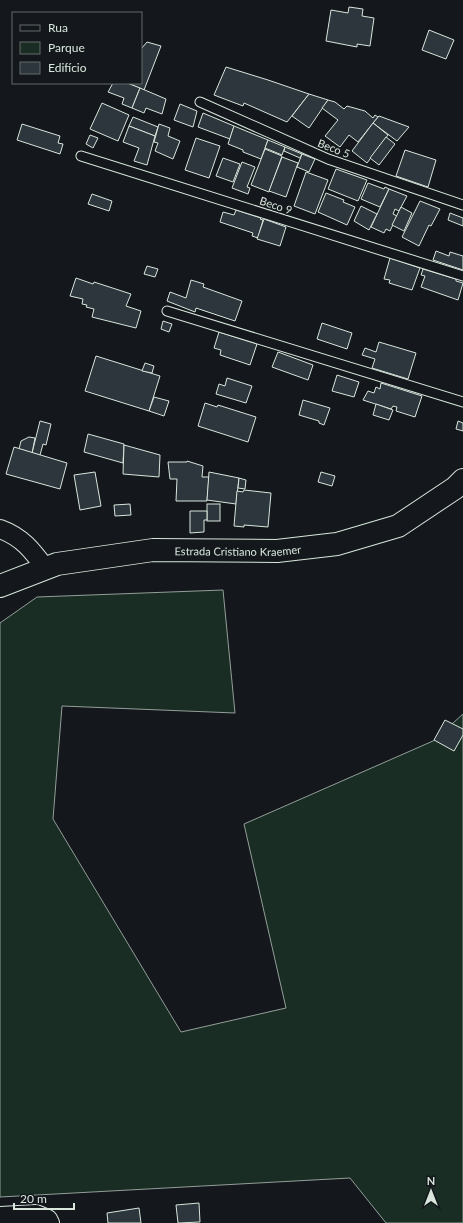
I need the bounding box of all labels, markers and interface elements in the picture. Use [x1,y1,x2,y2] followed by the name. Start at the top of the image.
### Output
[12,12,142,84] legend
[48,20,68,35] text: Rua
[48,40,85,55] text: Parque
[48,60,87,75] text: Edifício
[316,136,352,160] street label: Beco 5
[258,194,294,216] street label: Beco 9
[175,542,302,558] street label: Estrada Cristiano Kraemer
[411,1171,451,1211] north arrow
[427,1174,435,1187] text: N
[14,1185,74,1211] scale bar
[20,1191,47,1206] text: 20 m

